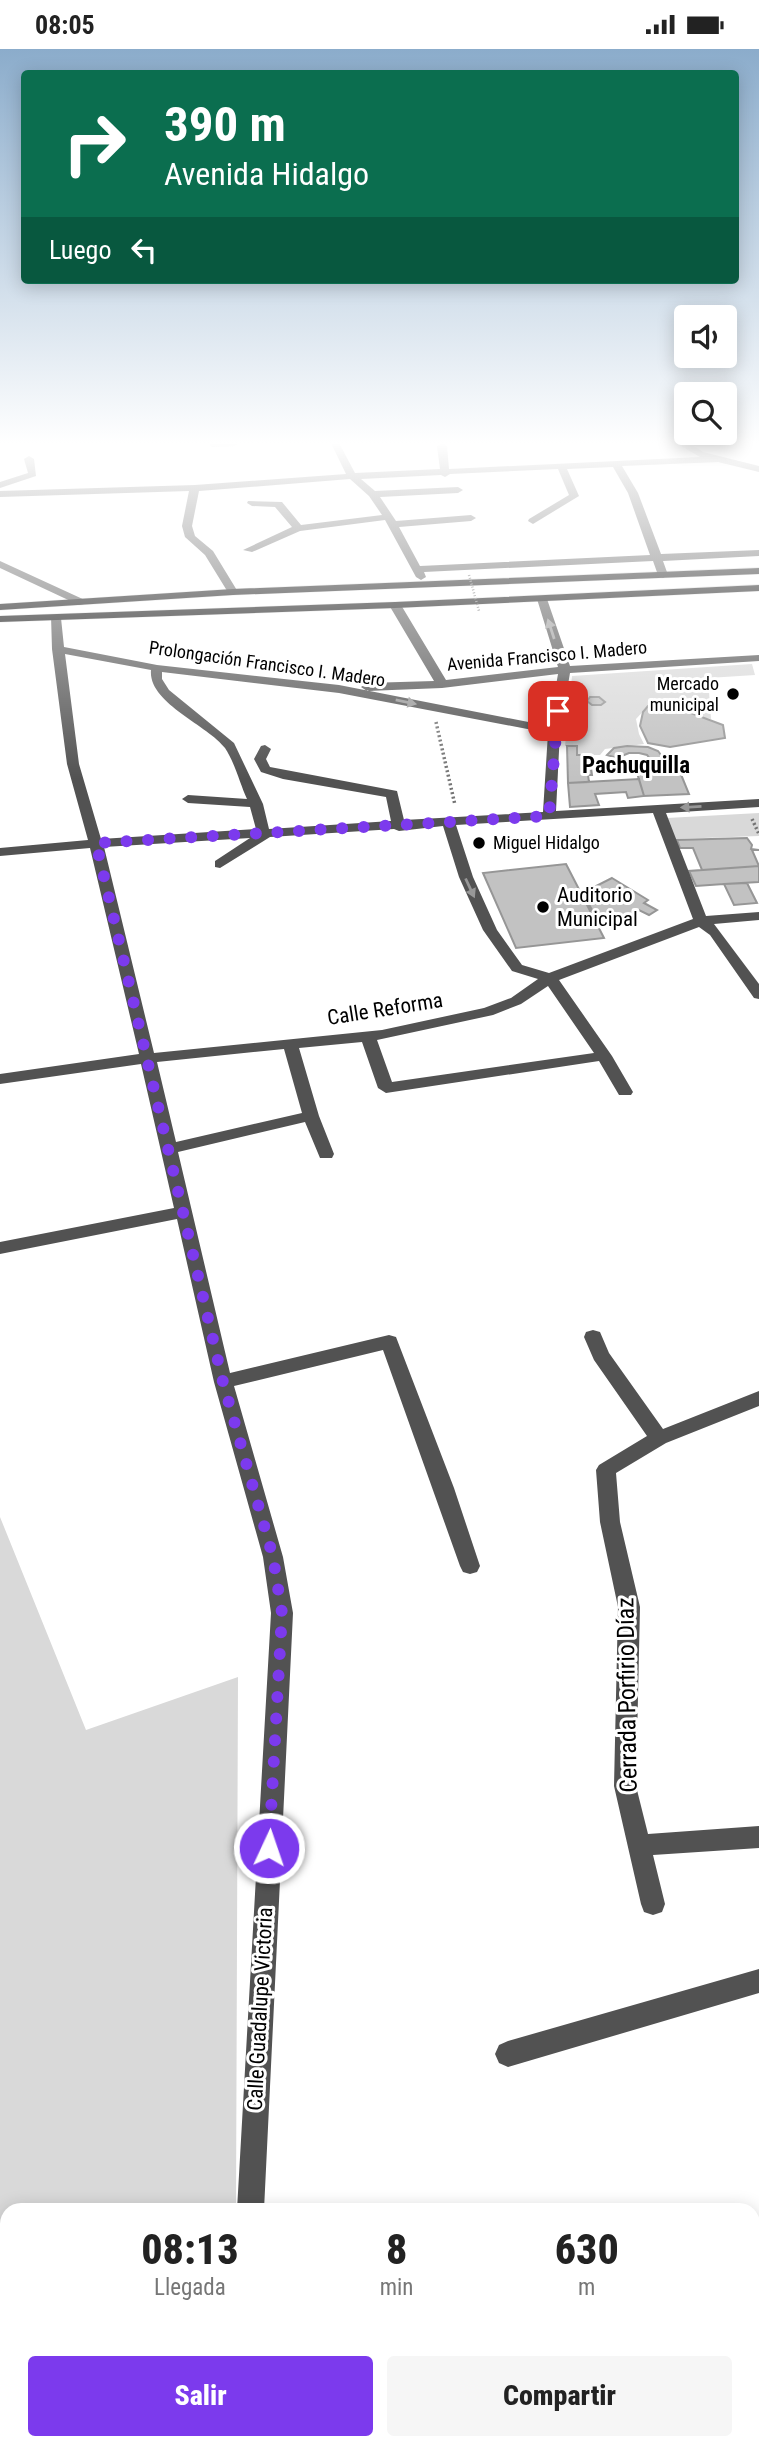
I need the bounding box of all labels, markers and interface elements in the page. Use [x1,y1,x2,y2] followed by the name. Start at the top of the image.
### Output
[35,10,95,40] text: 08:05
[164,96,286,153] text: 390 m
[49,98,140,189] icon: right
[164,155,369,193] text: Avenida Hidalgo
[125,231,163,269] icon: left
[49,235,111,265] text: Luego
[674,305,737,445] map controls
[674,305,737,368] button: sound
[674,382,737,445] button: search
[546,618,556,639] one-way arrow
[446,636,648,675] street label: Avenida Francisco I. Madero
[148,637,387,690] street label: Prolongación Francisco I. Madero
[650,673,719,715] place label: Mercado municipal
[528,681,588,741] pin
[725,686,741,702] marker: Mercado municipal
[539,692,577,730] icon: arrive
[395,697,417,708] one-way arrow
[582,752,690,779] district label: Pachuquilla
[680,801,702,812] one-way arrow
[493,832,600,853] place label: Miguel Hidalgo
[471,835,487,851] marker: Miguel Hidalgo
[465,878,476,898] one-way arrow
[557,883,638,931] place label: Auditorio Municipal
[535,899,551,915] marker: Auditorio Municipal
[325,988,445,1030] street label: Calle Reforma
[611,1597,643,1793] street label: Cerrada Porfirio Díaz
[232,1811,306,1885] position arrow
[243,1907,277,2111] street label: Calle Guadalupe Victoria
[141,2225,238,2274] text: 08:13
[386,2225,407,2274] text: 8
[555,2225,619,2274] text: 630
[154,2274,226,2301] text: Llegada
[380,2274,413,2301] text: min
[578,2274,595,2301] text: m
[28,2356,373,2436] button: Salir
[387,2356,732,2436] button: Compartir

